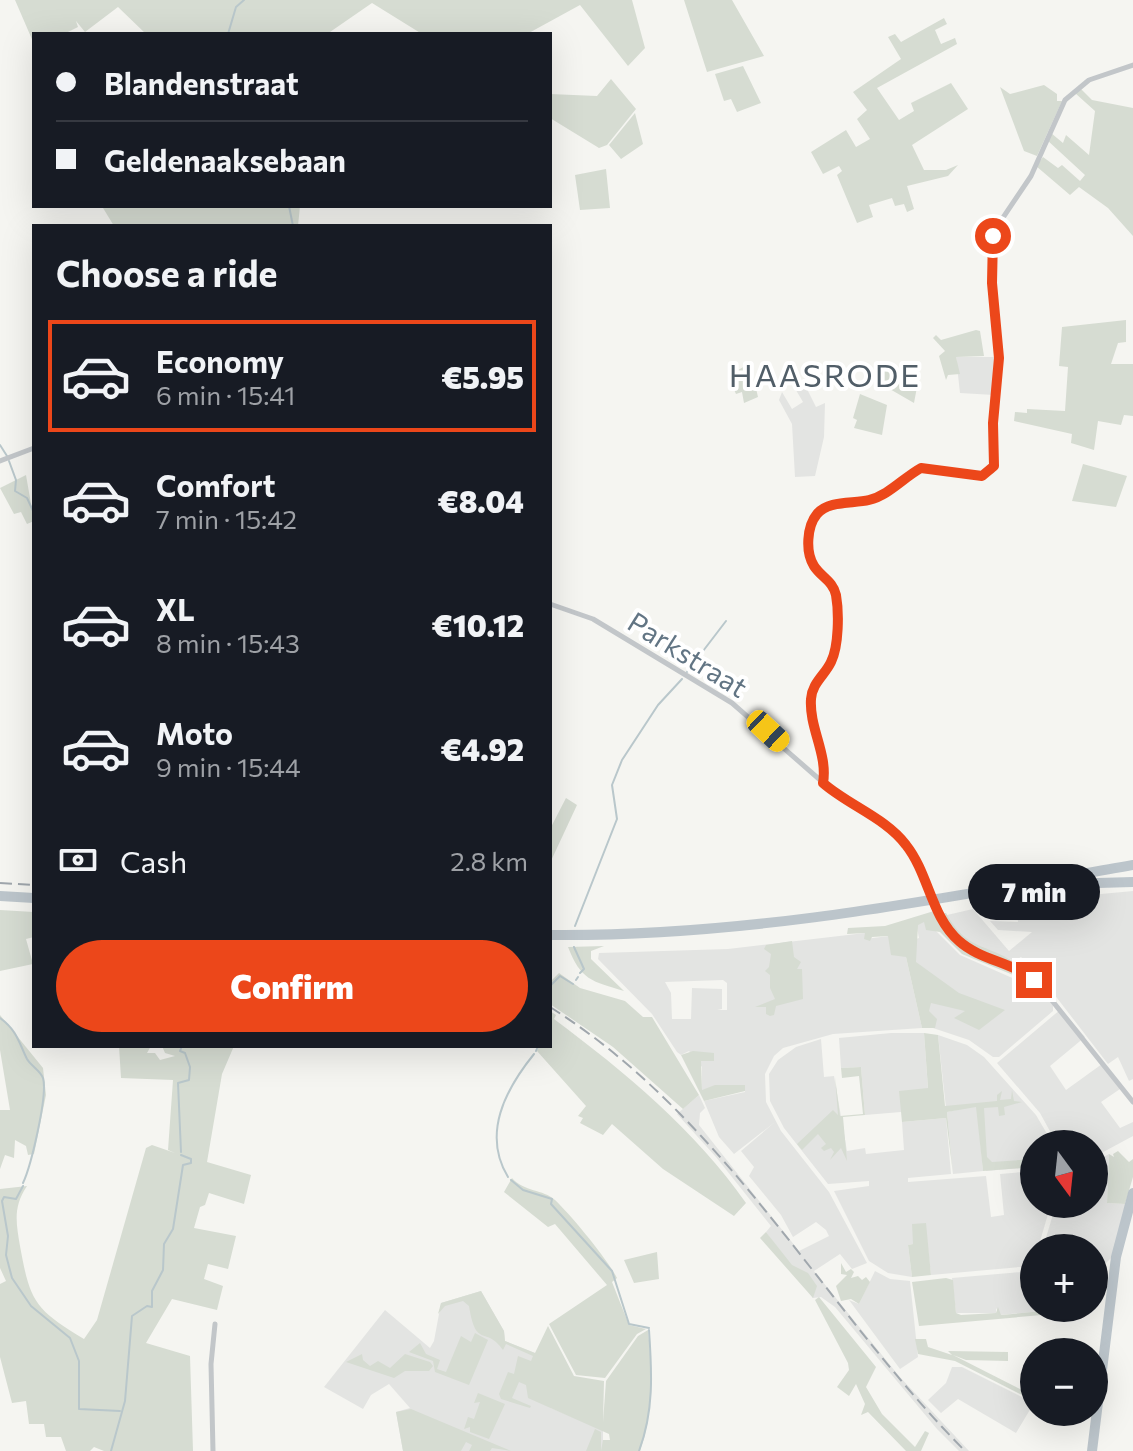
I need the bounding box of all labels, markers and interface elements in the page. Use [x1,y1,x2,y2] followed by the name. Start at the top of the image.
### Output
[104,64,299,101] text: Blandenstraat
[104,141,346,178] text: Geldenaaksebaan
[975,218,1011,254] route start
[56,250,277,294] text: Choose a ride
[60,340,132,412] icon: car
[156,342,284,379] text: Economy
[729,354,921,394] district label: HAASRODE
[441,358,524,395] text: €5.95
[156,379,295,410] text: 6 min · 15:41
[60,464,132,536] icon: car
[156,466,275,503] text: Comfort
[438,482,524,519] text: €8.04
[156,503,297,534] text: 7 min · 15:42
[60,588,132,660] icon: car
[156,590,195,627] text: XL
[622,604,754,704] street label: Parkstraat
[431,606,524,643] text: €10.12
[156,627,300,658] text: 8 min · 15:43
[742,706,794,756] car
[60,712,132,784] icon: car
[156,714,233,751] text: Moto
[440,730,524,767] text: €4.92
[156,751,301,782] text: 9 min · 15:44
[56,838,100,882] icon: cash
[120,842,187,879] text: Cash
[450,845,528,876] text: 2.8 km
[968,864,1100,920] callout: 7 min
[1002,876,1066,907] text: 7 min
[56,940,528,1032] button: Confirm
[1016,962,1052,998] route end
[1020,1130,1108,1218] north arrow
[1020,1130,1108,1426] map controls
[1020,1234,1108,1322] button: +
[1020,1338,1108,1426] button: −

